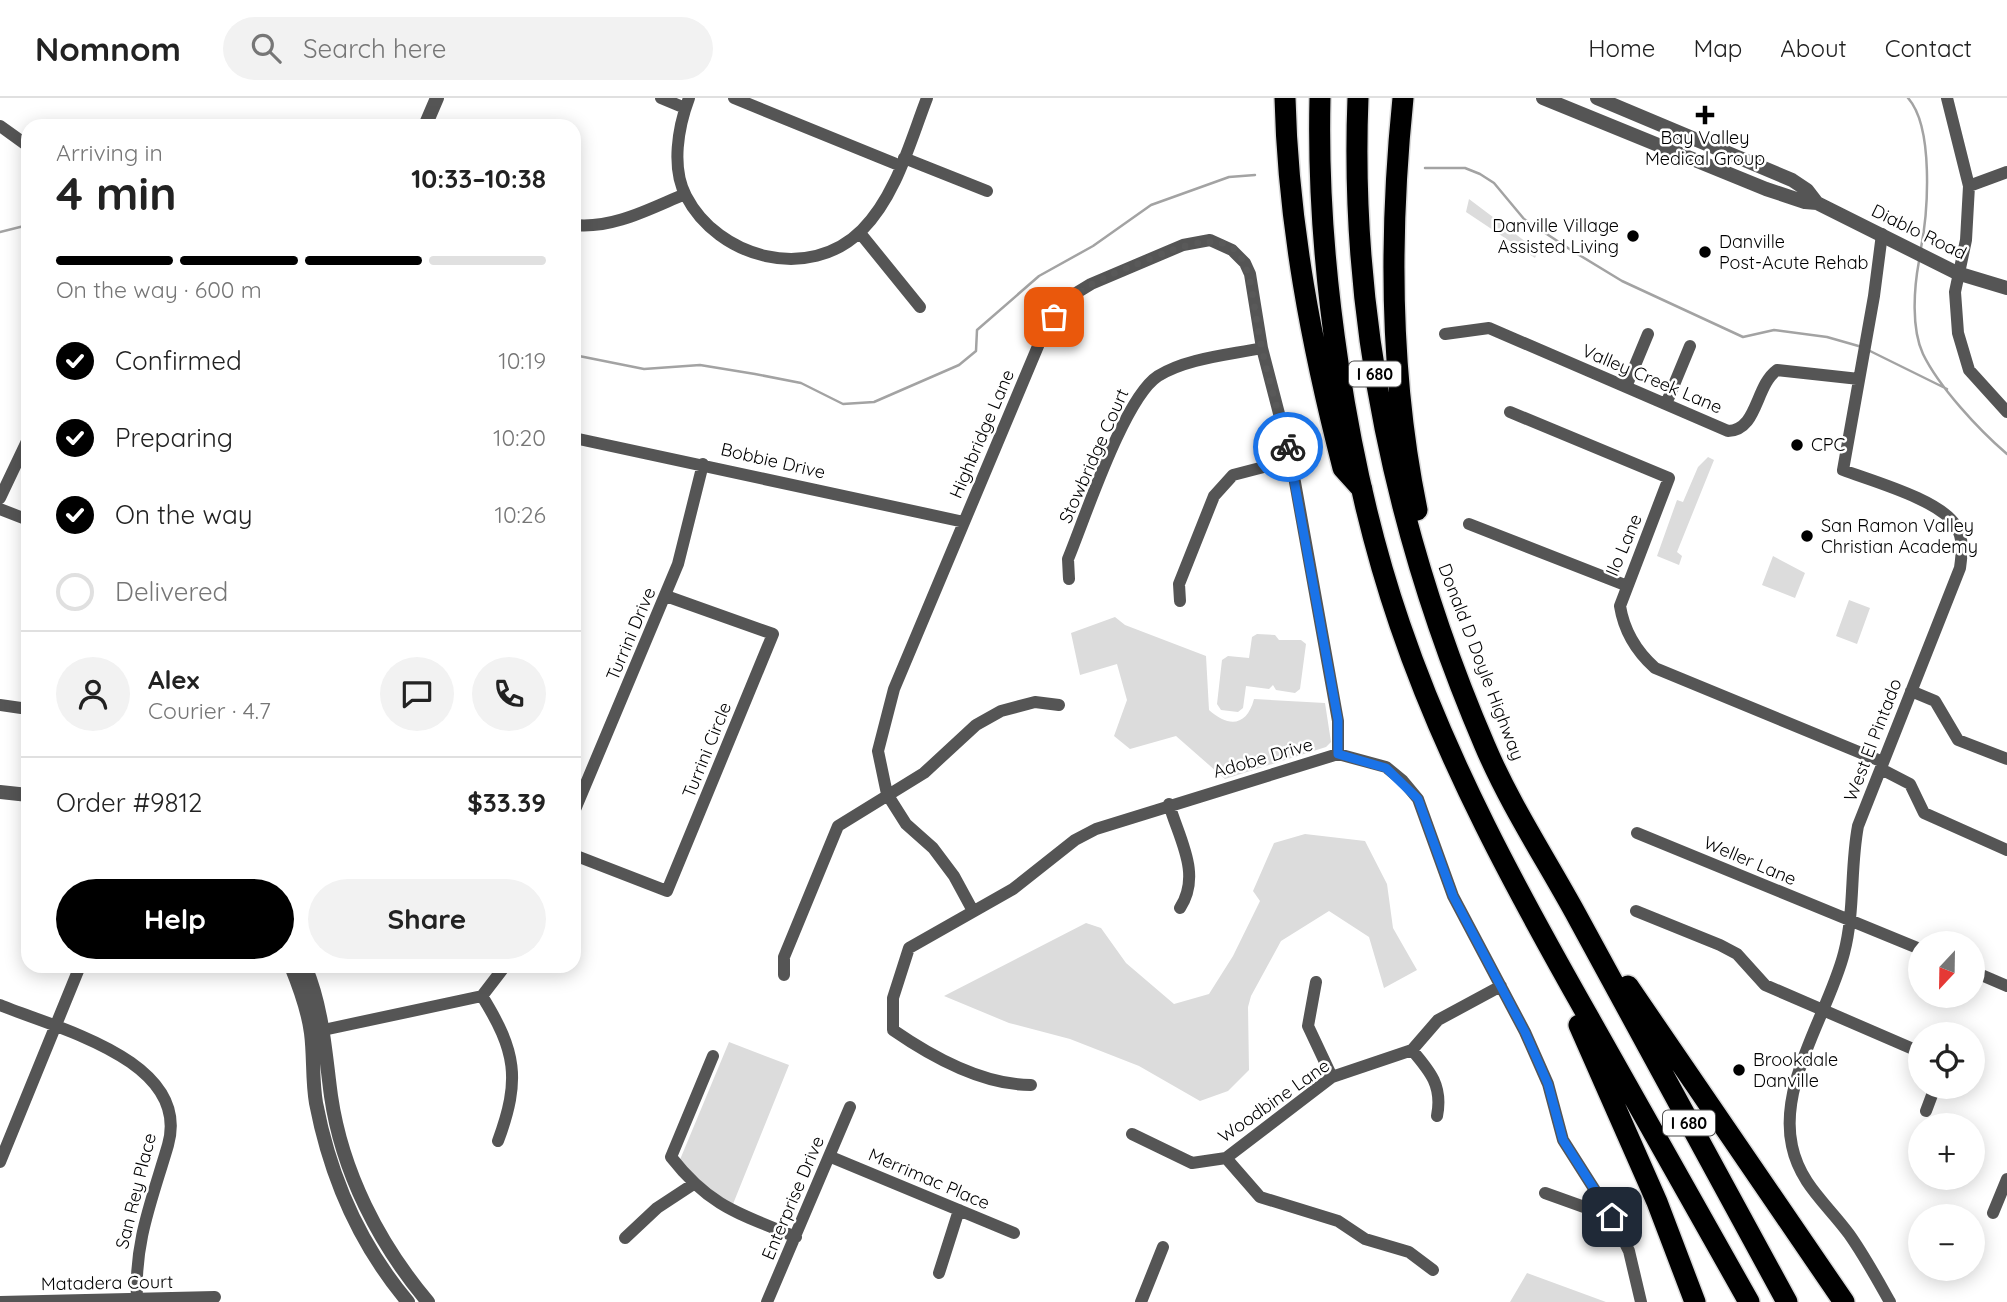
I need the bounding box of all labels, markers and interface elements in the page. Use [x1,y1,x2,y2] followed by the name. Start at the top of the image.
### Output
[223,17,713,80] search box
[35,28,181,69] text: Nomnom
[247,29,285,67] icon: search
[303,32,447,65] text: Search here
[1588,33,1655,63] text: Home
[1693,33,1742,63] text: Map
[1780,33,1847,63] text: About
[1885,33,1972,63] text: Contact
[1695,105,1715,125] marker: Bay Valley Medical Group
[1645,126,1765,170] place label: Bay Valley Medical Group
[56,138,163,167] text: Arriving in
[411,162,546,195] text: 10:33–10:38
[56,164,177,222] text: 4 min
[1868,199,1971,264] street label: Diablo Road
[1492,214,1619,258] place label: Danville Village Assisted Living
[1625,228,1641,244] marker: Danville Village Assisted Living
[1719,230,1869,274] place label: Danville Post-Acute Rehab
[1697,244,1713,260] marker: Danville Post-Acute Rehab
[56,275,262,304] text: On the way · 600 m
[1024,287,1084,347] pin
[1035,298,1073,336] icon: bag
[1579,339,1726,418] street label: Valley Creek Lane
[56,342,94,380] icon: check
[115,344,242,377] text: Confirmed
[498,346,546,375] text: 10:19
[1349,362,1401,386] road number: I 680
[944,366,1019,502] street label: Highbridge Lane
[1054,385,1134,527] street label: Stowbridge Court
[1253,412,1323,482] courier
[56,419,94,457] icon: check
[115,421,233,454] text: Preparing
[493,423,546,452] text: 10:20
[1269,428,1307,466] icon: bike
[1811,433,1845,456] place label: CPC
[719,437,828,484] street label: Bobbie Drive
[1789,437,1805,453] marker: CPC
[56,496,94,534] icon: check
[115,498,253,531] text: On the way
[494,500,546,529] text: 10:26
[1600,510,1647,579] street label: Ilo Lane
[1821,514,1978,558] place label: San Ramon Valley Christian Academy
[1799,528,1815,544] marker: San Ramon Valley Christian Academy
[1433,560,1530,764] street label: Donald D Doyle Highway
[115,575,228,608] text: Delivered
[601,584,661,684] street label: Turrini Drive
[56,657,130,731] button: person
[380,657,454,731] button: chat
[472,657,546,731] button: phone
[148,663,199,696] text: Alex
[1839,675,1907,805] street label: West El Pintado
[148,696,271,725] text: Courier · 4.7
[677,698,736,801] street label: Turrini Circle
[1210,732,1315,783] street label: Adobe Drive
[56,786,202,819] text: Order #9812
[467,786,546,819] text: $33.39
[1700,831,1800,890] street label: Weller Lane
[56,879,294,959] button: Help
[308,879,546,959] button: Share
[1908,931,1984,1008] north arrow
[1908,931,1985,1281] map controls
[1908,1022,1985,1099] button: locate
[1753,1048,1838,1092] place label: Brookdale Danville
[1213,1054,1334,1148] street label: Woodbine Lane
[1731,1062,1747,1078] marker: Brookdale Danville
[1663,1110,1715,1135] road number: I 680
[1908,1113,1985,1190] button: +
[110,1130,161,1251] street label: San Rey Place
[756,1132,829,1263] street label: Enterprise Drive
[865,1143,993,1214] street label: Merrimac Place
[1582,1187,1642,1247] pin
[1593,1198,1631,1236] icon: home
[1908,1204,1985,1281] button: −
[41,1270,173,1295] street label: Matadera Court

